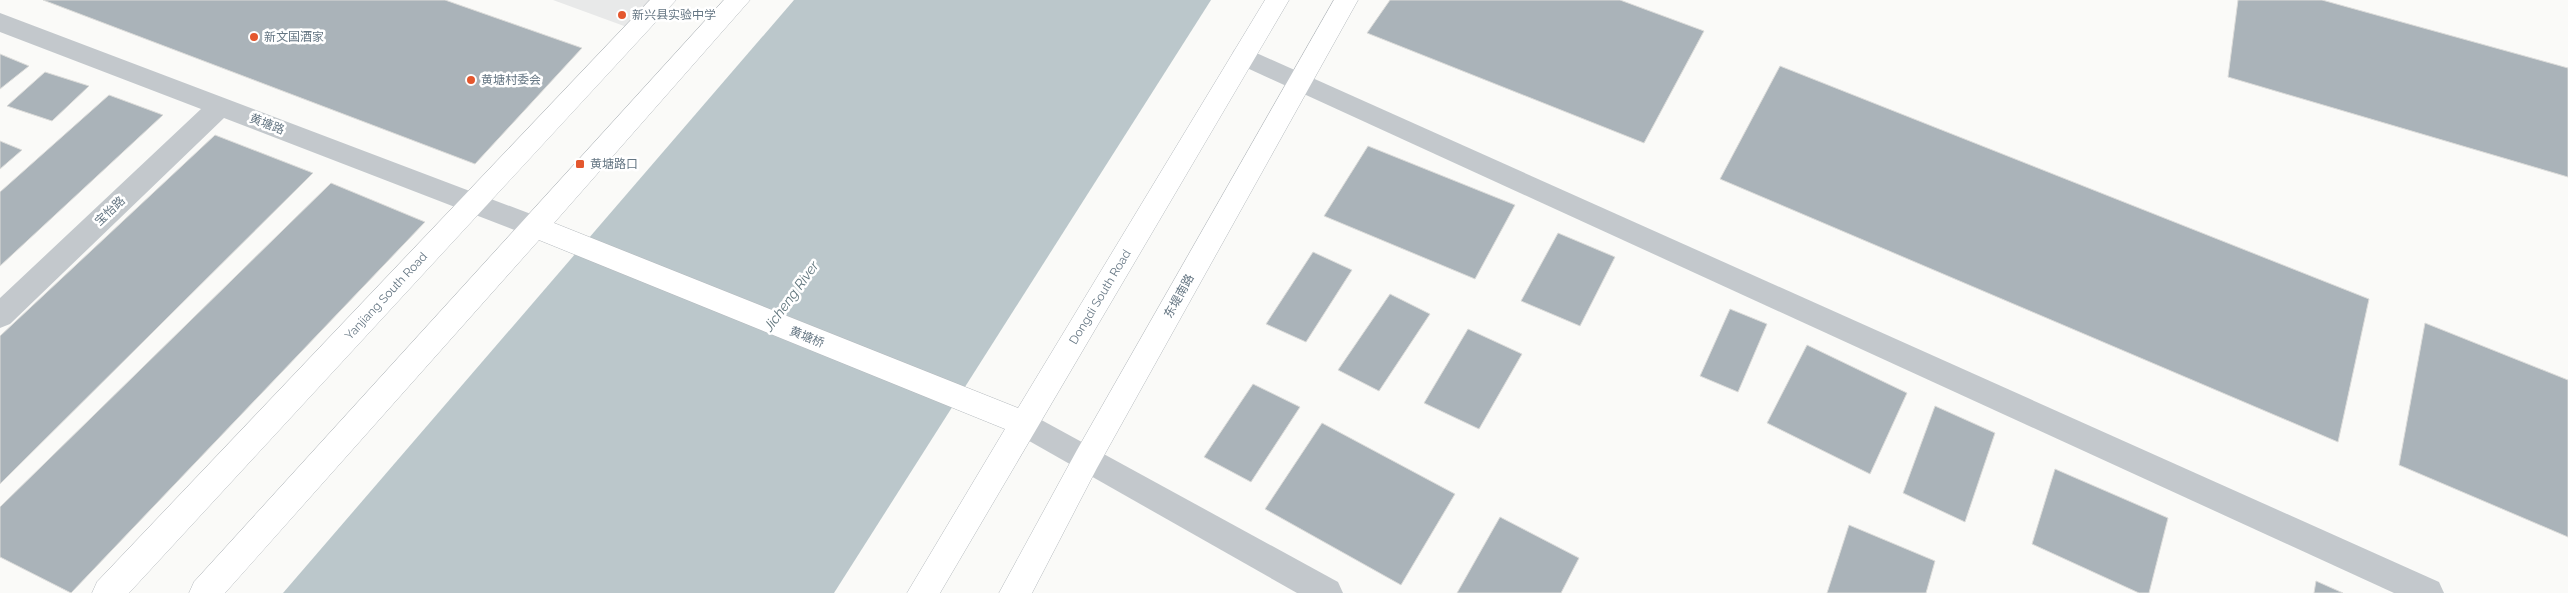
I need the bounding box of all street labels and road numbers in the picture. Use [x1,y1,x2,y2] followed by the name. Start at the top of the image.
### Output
[248,111,286,137] street label: 黄塘路
[92,194,128,228] street label: 宝怡路
[1066,247,1134,347] street label: Dongdi South Road
[342,250,430,342] street label: Yanjiang South Road
[1161,272,1197,320] street label: 东堤南路
[788,324,826,350] street label: 黄塘桥

